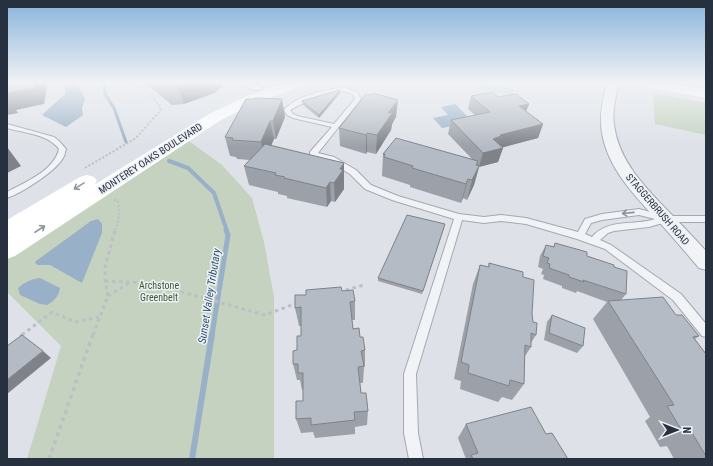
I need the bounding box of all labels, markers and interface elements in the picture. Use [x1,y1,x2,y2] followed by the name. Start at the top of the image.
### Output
[97,121,204,196] street label: MONTEREY OAKS BOULEVARD
[624,172,692,247] street label: STAGGERBRUSH ROAD
[74,182,85,190] one-way arrow
[622,209,635,217] one-way arrow
[34,225,45,233] one-way arrow
[196,247,224,345] water label: Sunset Valley Tributary
[139,280,179,303] park label: Archstone Greenbelt
[657,410,697,450] north arrow
[680,427,693,434] text: N

